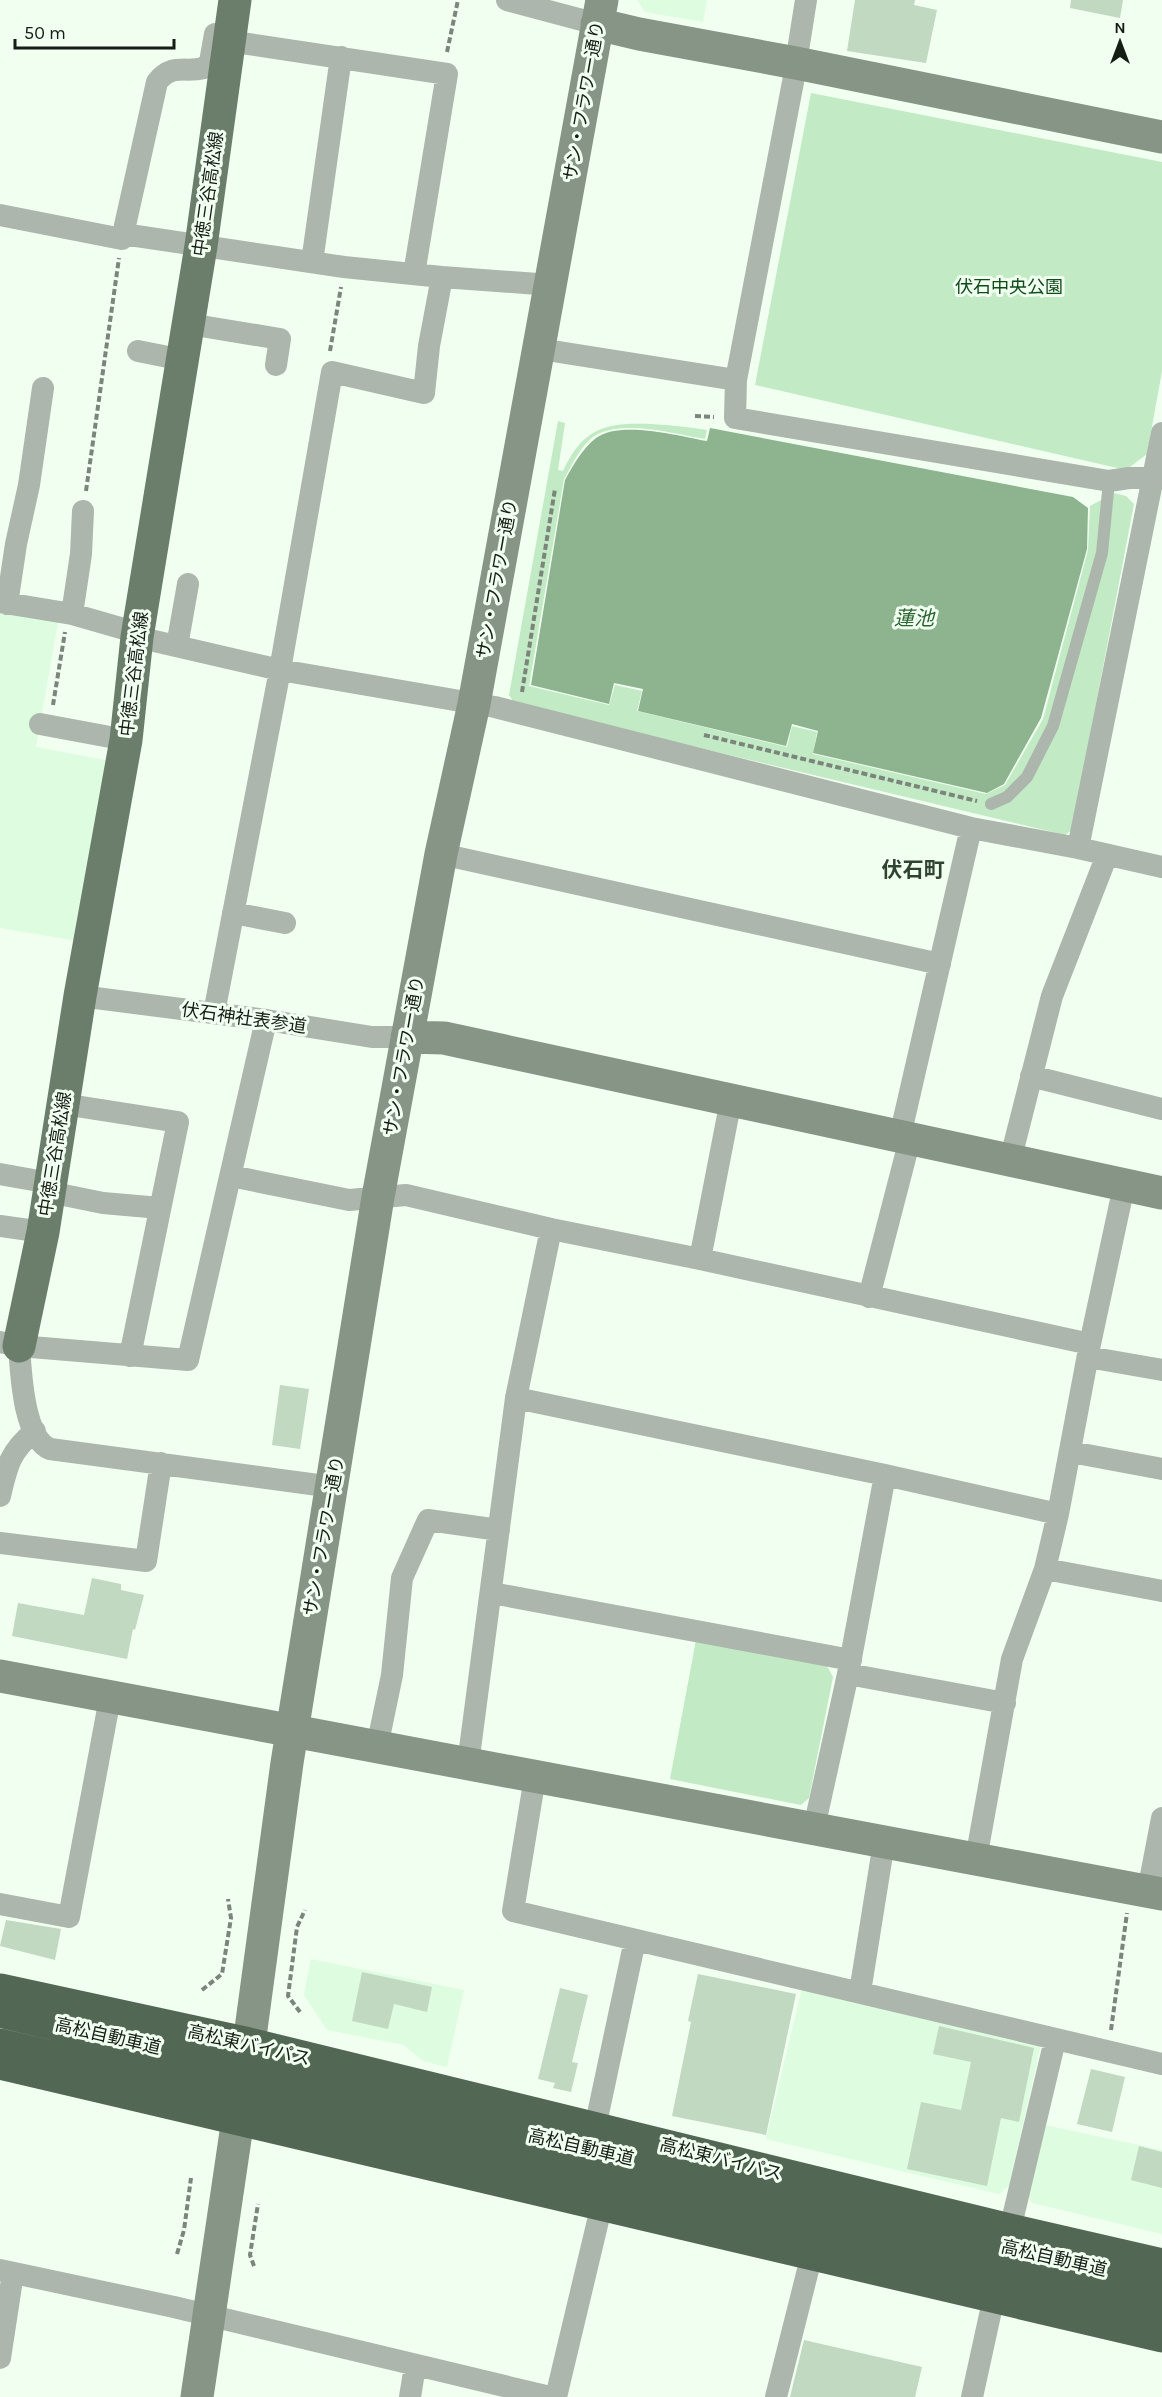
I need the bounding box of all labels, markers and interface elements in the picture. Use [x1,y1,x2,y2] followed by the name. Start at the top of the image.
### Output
[15,12,174,50] scale bar
[1090,12,1150,72] north arrow
[1114,18,1126,37] text: N
[559,19,609,183] street label: サン・フラワー通り
[24,22,66,44] text: 50 m
[188,130,228,258] street label: 中徳三谷高松線
[955,276,1063,298] park label: 伏石中央公園
[472,497,522,661] street label: サン・フラワー通り
[894,607,936,630] water label: 蓮池
[115,610,153,738] street label: 中徳三谷高松線
[882,858,945,882] district label: 伏石町
[379,974,429,1138] street label: サン・フラワー通り
[180,998,308,1038] street label: 伏石神社表参道
[34,1090,76,1218] street label: 中徳三谷高松線
[299,1454,349,1618] street label: サン・フラワー通り
[53,2013,163,2059] street label: 高松自動車道
[185,2020,313,2070] street label: 高松東バイパス
[526,2124,636,2170] street label: 高松自動車道
[657,2133,785,2185] street label: 高松東バイパス
[999,2235,1109,2281] street label: 高松自動車道

